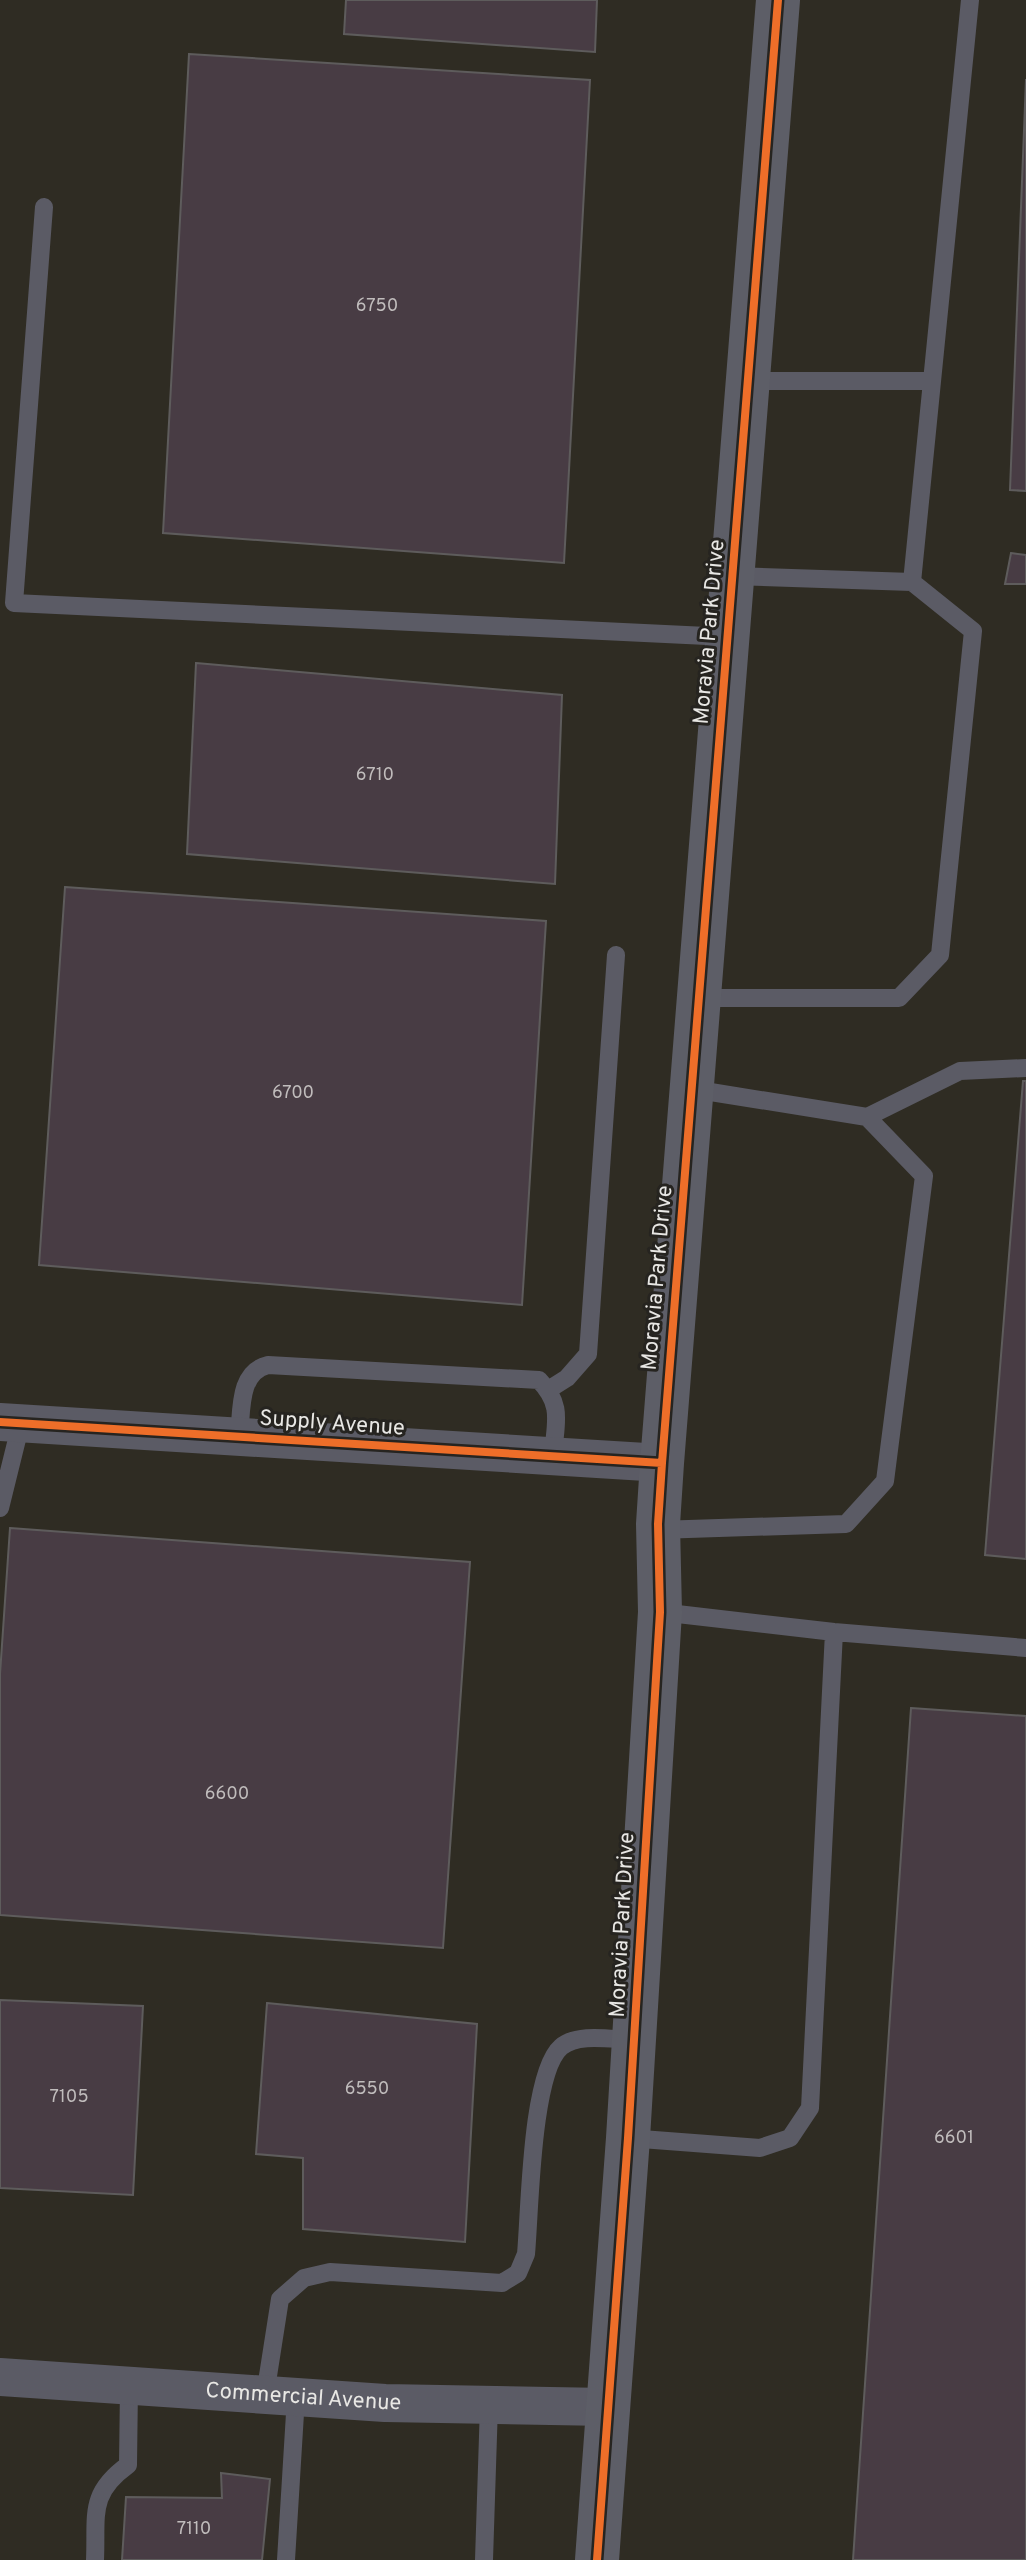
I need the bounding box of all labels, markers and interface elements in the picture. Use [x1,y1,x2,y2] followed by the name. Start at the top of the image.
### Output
[356,295,398,318] house number: 6750
[688,538,732,726] street label: Moravia Park Drive
[356,764,394,787] house number: 6710
[272,1082,314,1105] house number: 6700
[636,1184,680,1372] street label: Moravia Park Drive
[258,1405,406,1443] street label: Supply Avenue
[205,1783,249,1806] house number: 6600
[605,1831,641,2019] street label: Moravia Park Drive
[345,2078,389,2101] house number: 6550
[49,2086,89,2109] house number: 7105
[934,2127,974,2150] house number: 6601
[204,2377,402,2417] street label: Commercial Avenue
[177,2518,211,2541] house number: 7110

